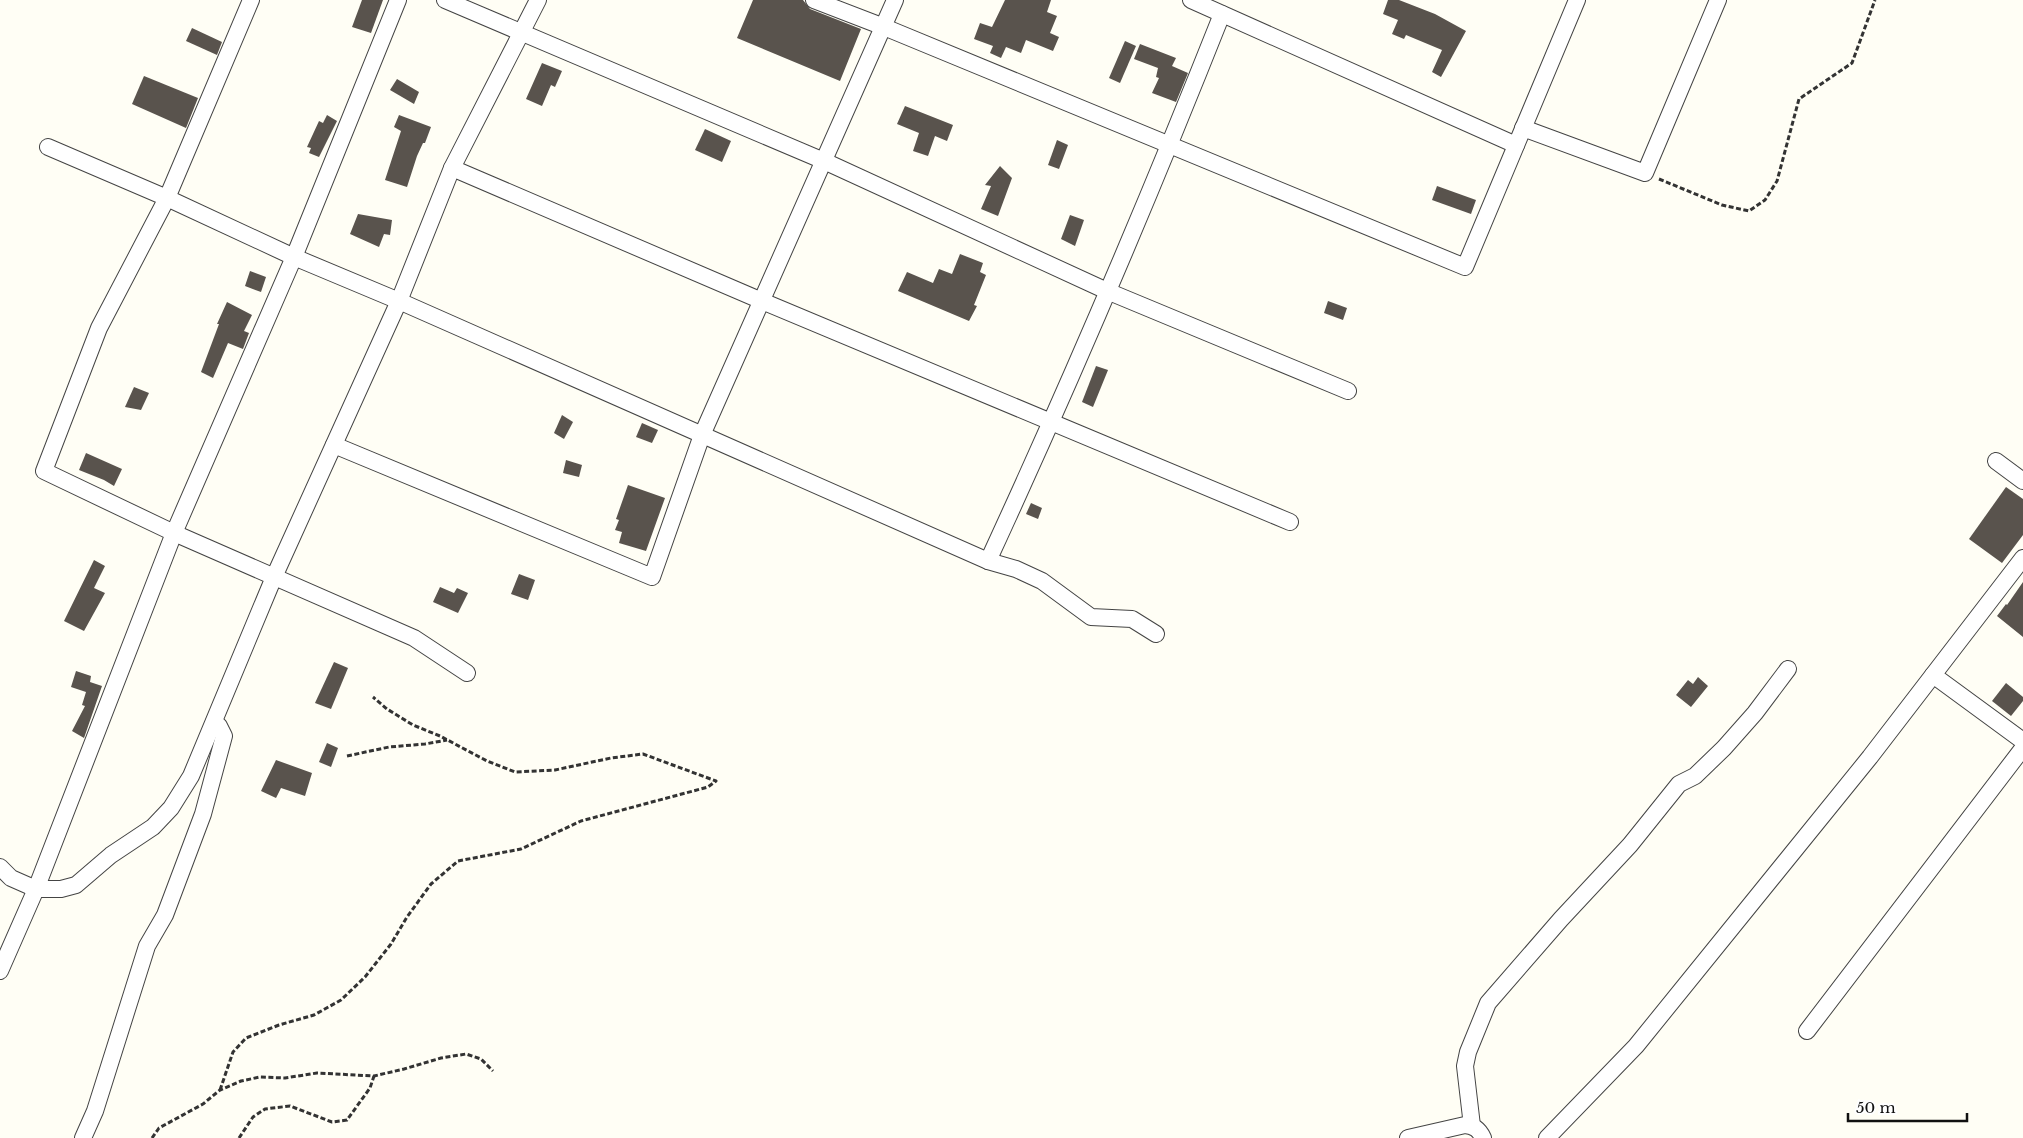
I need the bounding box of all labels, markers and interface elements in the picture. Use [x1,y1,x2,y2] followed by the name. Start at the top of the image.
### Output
[1848,1090,1967,1122] scale bar
[1856,1098,1896,1117] text: 50 m

